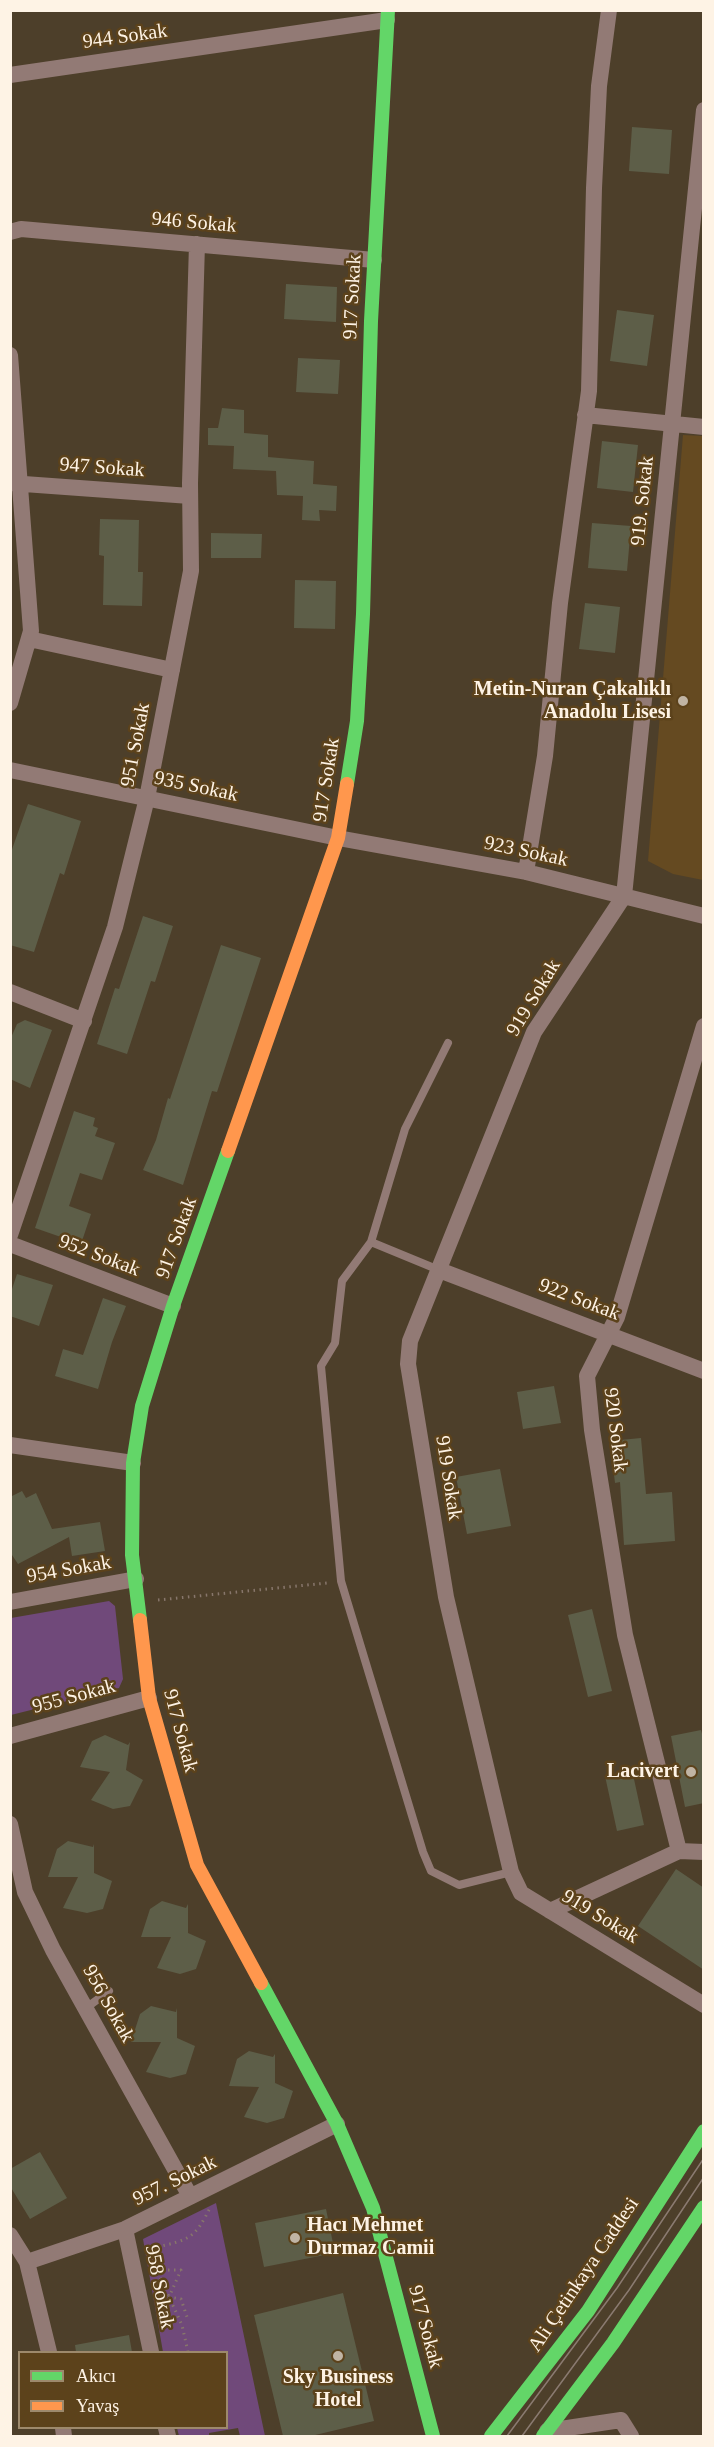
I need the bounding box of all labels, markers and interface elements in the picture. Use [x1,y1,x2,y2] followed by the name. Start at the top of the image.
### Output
[81,19,169,55] street label: 944 Sokak
[151,207,237,239] street label: 946 Sokak
[339,254,367,340] street label: 917 Sokak
[59,453,145,483] street label: 947 Sokak
[626,455,660,547] street label: 919. Sokak
[474,678,671,725] place label: Metin-Nuran Çakalıklı Anadolu Lisesi
[676,694,690,708] marker: Metin-Nuran Çakalıklı Anadolu Lisesi
[116,701,156,789] street label: 951 Sokak
[308,736,346,824] street label: 917 Sokak
[152,766,240,808] street label: 935 Sokak
[482,831,570,873] street label: 923 Sokak
[502,955,566,1041] street label: 919 Sokak
[151,1194,203,1282] street label: 917 Sokak
[55,1230,143,1282] street label: 952 Sokak
[535,1274,623,1326] street label: 922 Sokak
[598,1386,632,1474] street label: 920 Sokak
[429,1434,467,1522] street label: 919 Sokak
[25,1551,113,1589] street label: 954 Sokak
[30,1674,118,1720] street label: 955 Sokak
[157,1687,203,1775] street label: 917 Sokak
[607,1760,679,1784] place label: Lacivert
[684,1765,698,1779] marker: Lacivert
[557,1885,643,1949] street label: 919 Sokak
[77,1961,139,2047] street label: 956 Sokak
[129,2150,221,2212] street label: 957. Sokak
[523,2193,645,2357] street label: Ali Çetinkaya Caddesi
[307,2214,434,2261] place label: Hacı Mehmet Durmaz Camii
[288,2231,302,2245] marker: Hacı Mehmet Durmaz Camii
[139,2243,179,2331] street label: 958 Sokak
[402,2283,448,2371] street label: 917 Sokak
[331,2349,345,2363] marker: Sky Business Hotel
[18,2351,228,2429] legend
[76,2366,116,2386] text: Akıcı
[283,2366,393,2413] place label: Sky Business Hotel
[76,2396,119,2416] text: Yavaş

